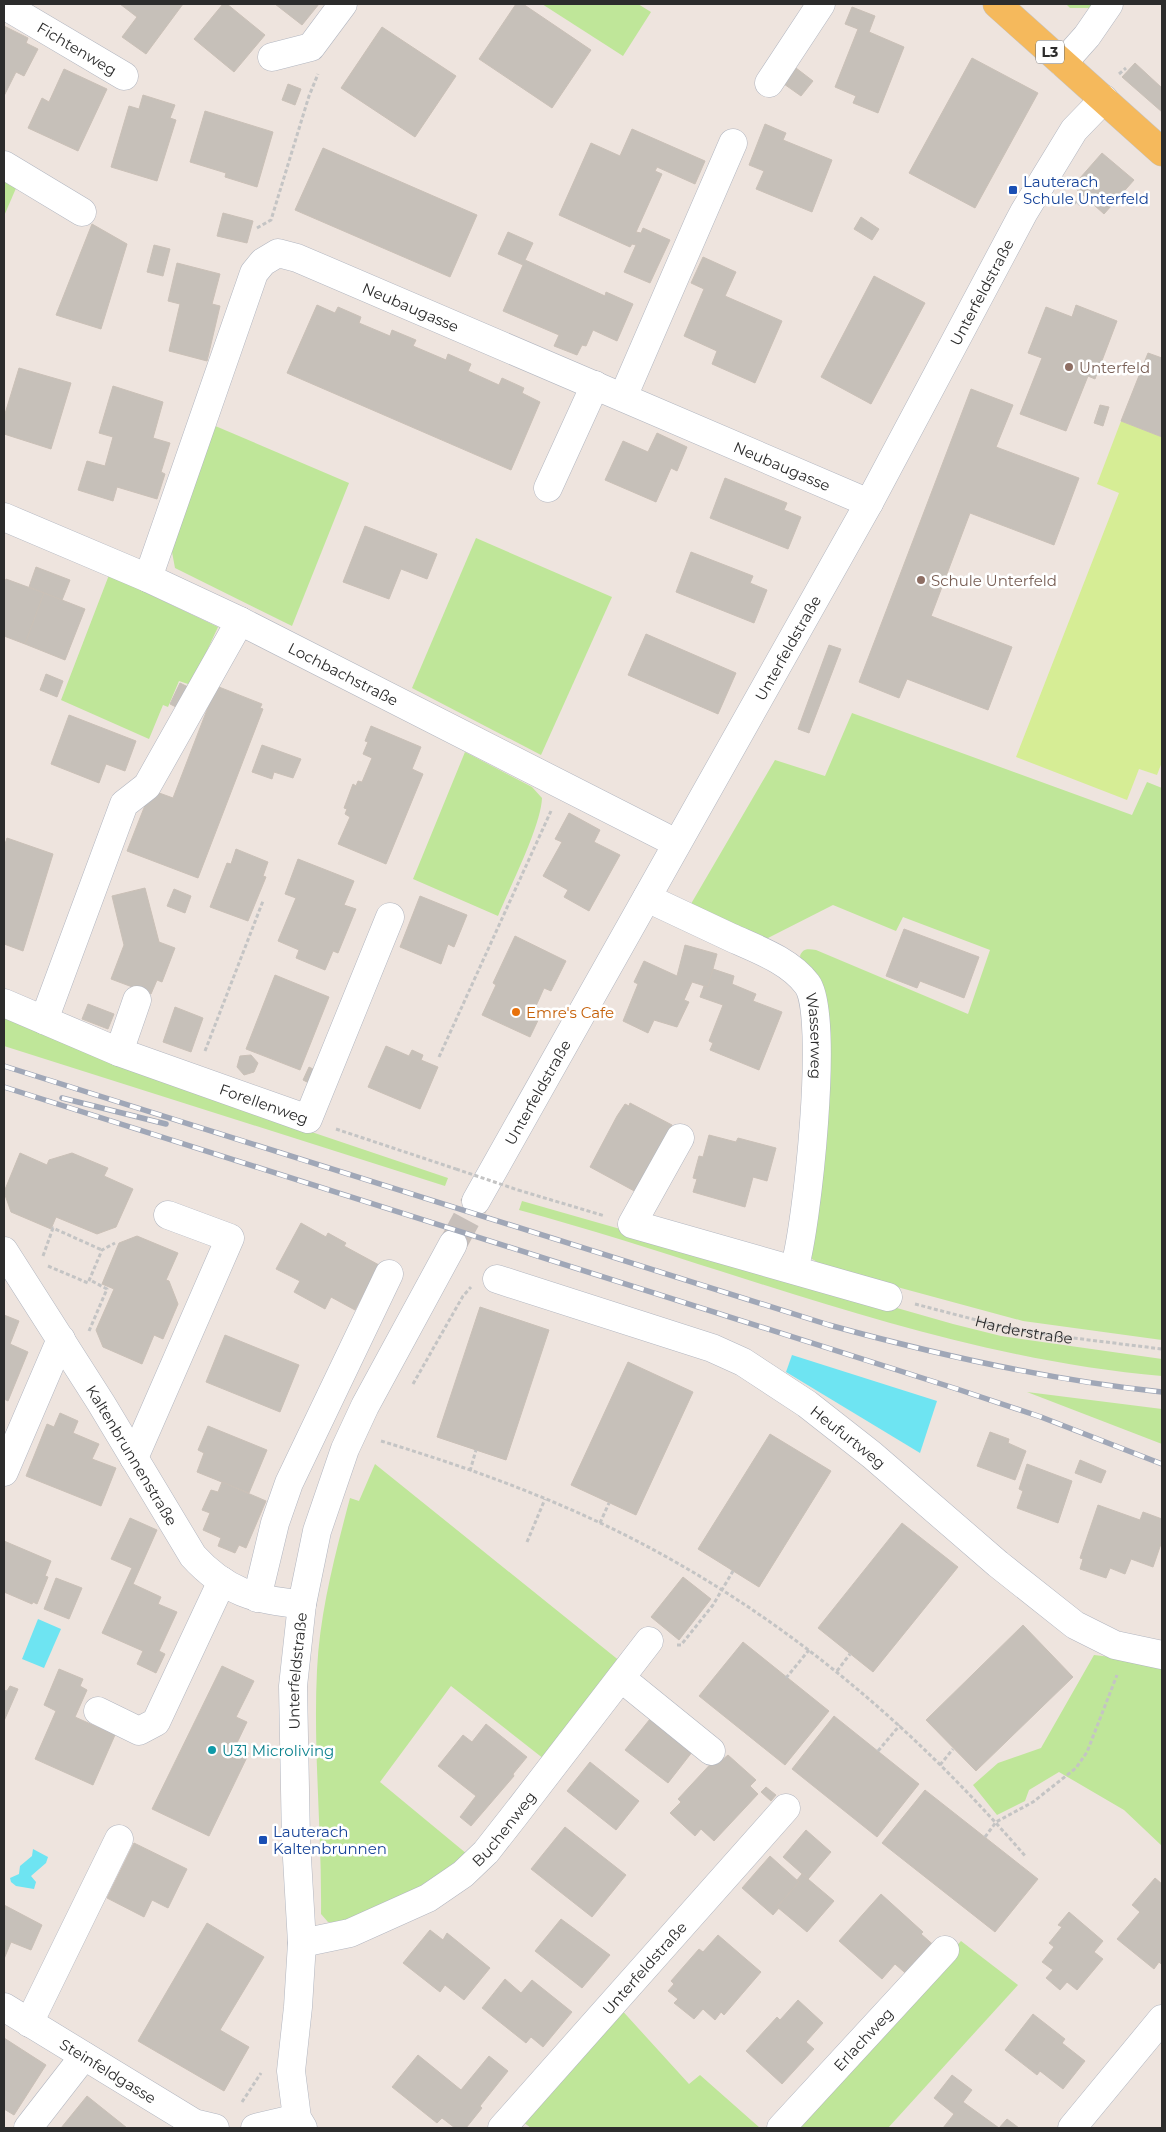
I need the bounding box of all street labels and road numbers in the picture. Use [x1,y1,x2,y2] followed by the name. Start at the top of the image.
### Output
[34,17,120,79] street label: Fichtenweg
[1036,41,1064,64] road number: L3
[945,236,1017,349] street label: Unterfeldstraße
[360,278,462,336] street label: Neubaugasse
[731,437,833,495] street label: Neubaugasse
[750,592,825,704] street label: Unterfeldstraße
[285,638,402,710] street label: Lochbachstraße
[802,991,826,1079] street label: Wasserweg
[500,1036,575,1148] street label: Unterfeldstraße
[217,1079,311,1128] street label: Forellenweg
[973,1311,1074,1347] street label: Harderstraße
[82,1381,182,1529] street label: Kaltenbrunnenstraße
[807,1401,890,1472] street label: Heufurtweg
[283,1611,311,1730] street label: Unterfeldstraße
[468,1787,540,1870] street label: Buchenweg
[598,1918,690,2018] street label: Unterfeldstraße
[829,2003,897,2075] street label: Erlachweg
[56,2034,160,2107] street label: Steinfeldgasse

